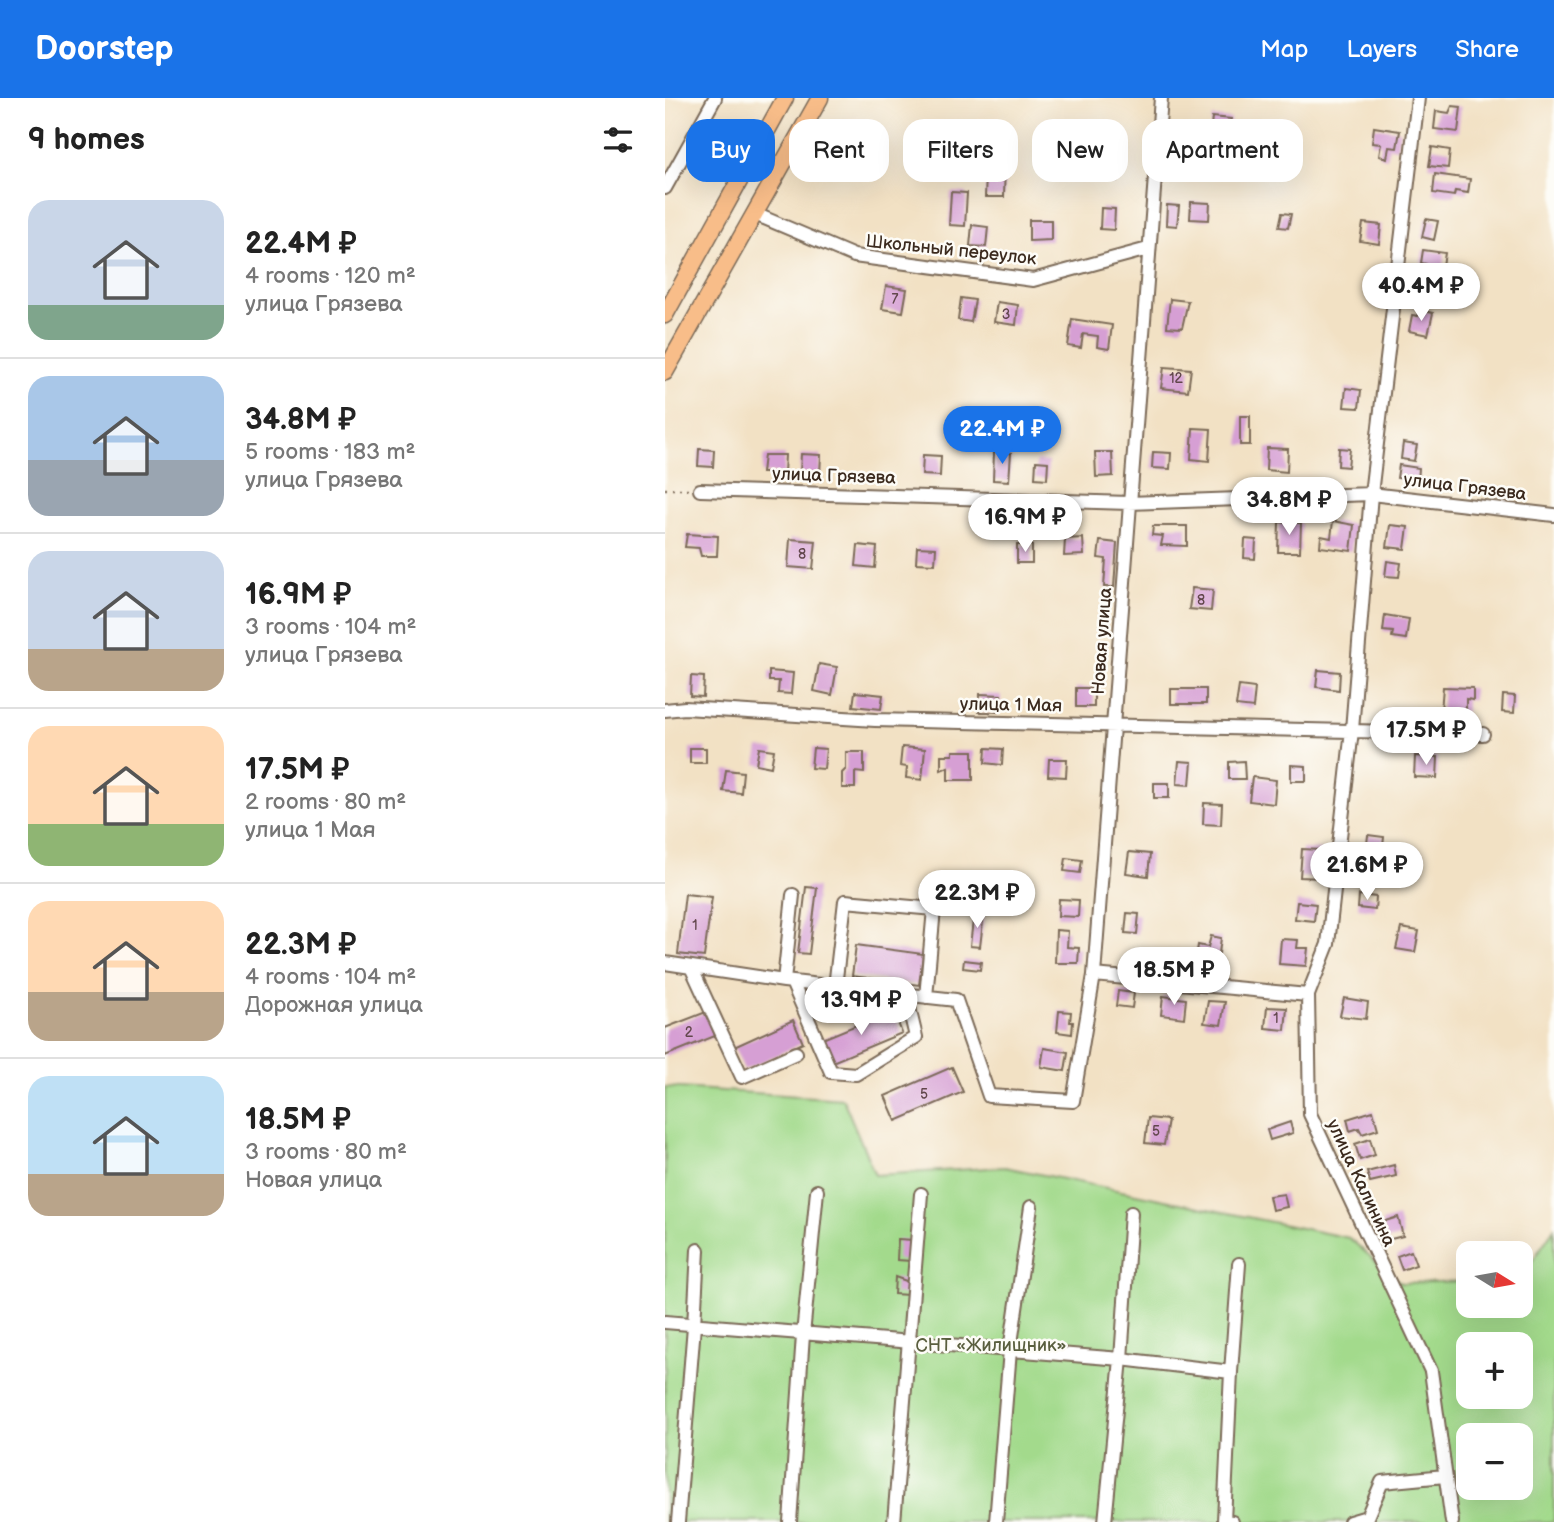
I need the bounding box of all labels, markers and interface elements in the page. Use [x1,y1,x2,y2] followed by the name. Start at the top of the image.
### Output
[35,29,173,69] text: Doorstep
[1260,35,1308,64] text: Map
[1346,35,1417,64] text: Layers
[1455,35,1519,64] text: Share
[686,119,775,182] chip: Buy
[789,119,889,182] chip: Rent
[903,119,1018,182] chip: Filters
[1032,119,1128,182] chip: New
[1142,119,1303,182] chip: Apartment
[599,121,637,159] icon: filters
[28,122,145,158] text: 9 homes
[245,226,357,262] text: 22.4M ₽
[84,228,168,312] icon: home
[865,231,1038,269] street label: Школьный переулок
[245,262,416,290] text: 4 rooms · 120 m²
[1356,264,1486,323] pin: 40.4M ₽
[1378,272,1464,300] text: 40.4M ₽
[245,290,403,318] text: улица Грязева
[892,291,899,308] house number: 7
[1002,306,1010,323] house number: 3
[1169,370,1184,387] house number: 12
[245,402,356,438] text: 34.8M ₽
[84,404,168,488] icon: home
[937,406,1067,466] pin: 22.4M ₽
[959,415,1045,443] text: 22.4M ₽
[245,438,415,466] text: 5 rooms · 183 m²
[772,463,896,489] street label: улица Грязева
[245,466,403,494] text: улица Грязева
[1402,469,1528,505] street label: улица Грязева
[1224,478,1354,537] pin: 34.8M ₽
[1246,486,1332,514] text: 34.8M ₽
[960,494,1090,554] pin: 16.9M ₽
[984,503,1066,531] text: 16.9M ₽
[798,546,806,563] house number: 8
[245,577,351,613] text: 16.9M ₽
[84,579,168,663] icon: home
[1088,586,1116,695] street label: Новая улица
[1197,592,1205,609] house number: 8
[245,613,416,641] text: 3 rooms · 104 m²
[245,641,403,669] text: улица Грязева
[960,694,1062,716] street label: улица 1 Мая
[1361,708,1491,767] pin: 17.5M ₽
[1386,716,1466,744] text: 17.5M ₽
[245,752,350,788] text: 17.5M ₽
[84,754,168,838] icon: home
[245,788,406,816] text: 2 rooms · 80 m²
[245,816,376,844] text: улица 1 Мая
[1302,842,1432,902] pin: 21.6M ₽
[1326,851,1408,879] text: 21.6M ₽
[912,870,1042,930] pin: 22.3M ₽
[934,879,1020,907] text: 22.3M ₽
[692,917,698,934] house number: 1
[245,927,356,963] text: 22.3M ₽
[84,929,168,1013] icon: home
[1109,948,1239,1007] pin: 18.5M ₽
[1133,956,1215,984] text: 18.5M ₽
[245,963,416,991] text: 4 rooms · 104 m²
[796,978,926,1037] pin: 13.9M ₽
[820,986,902,1014] text: 13.9M ₽
[245,991,423,1019] text: Дорожная улица
[1273,1010,1279,1027] house number: 1
[685,1024,694,1041] house number: 2
[920,1086,928,1103] house number: 5
[245,1102,351,1138] text: 18.5M ₽
[84,1104,168,1188] icon: home
[1322,1116,1400,1250] street label: улица Калинина
[1152,1123,1160,1140] house number: 5
[245,1138,407,1166] text: 3 rooms · 80 m²
[245,1166,382,1194] text: Новая улица
[1456,1241,1533,1318] north arrow
[1456,1241,1533,1500] map controls
[1456,1332,1533,1409] button: +
[915,1335,1067,1356] park label: СНТ «Жилищник»
[1456,1423,1533,1500] button: −

